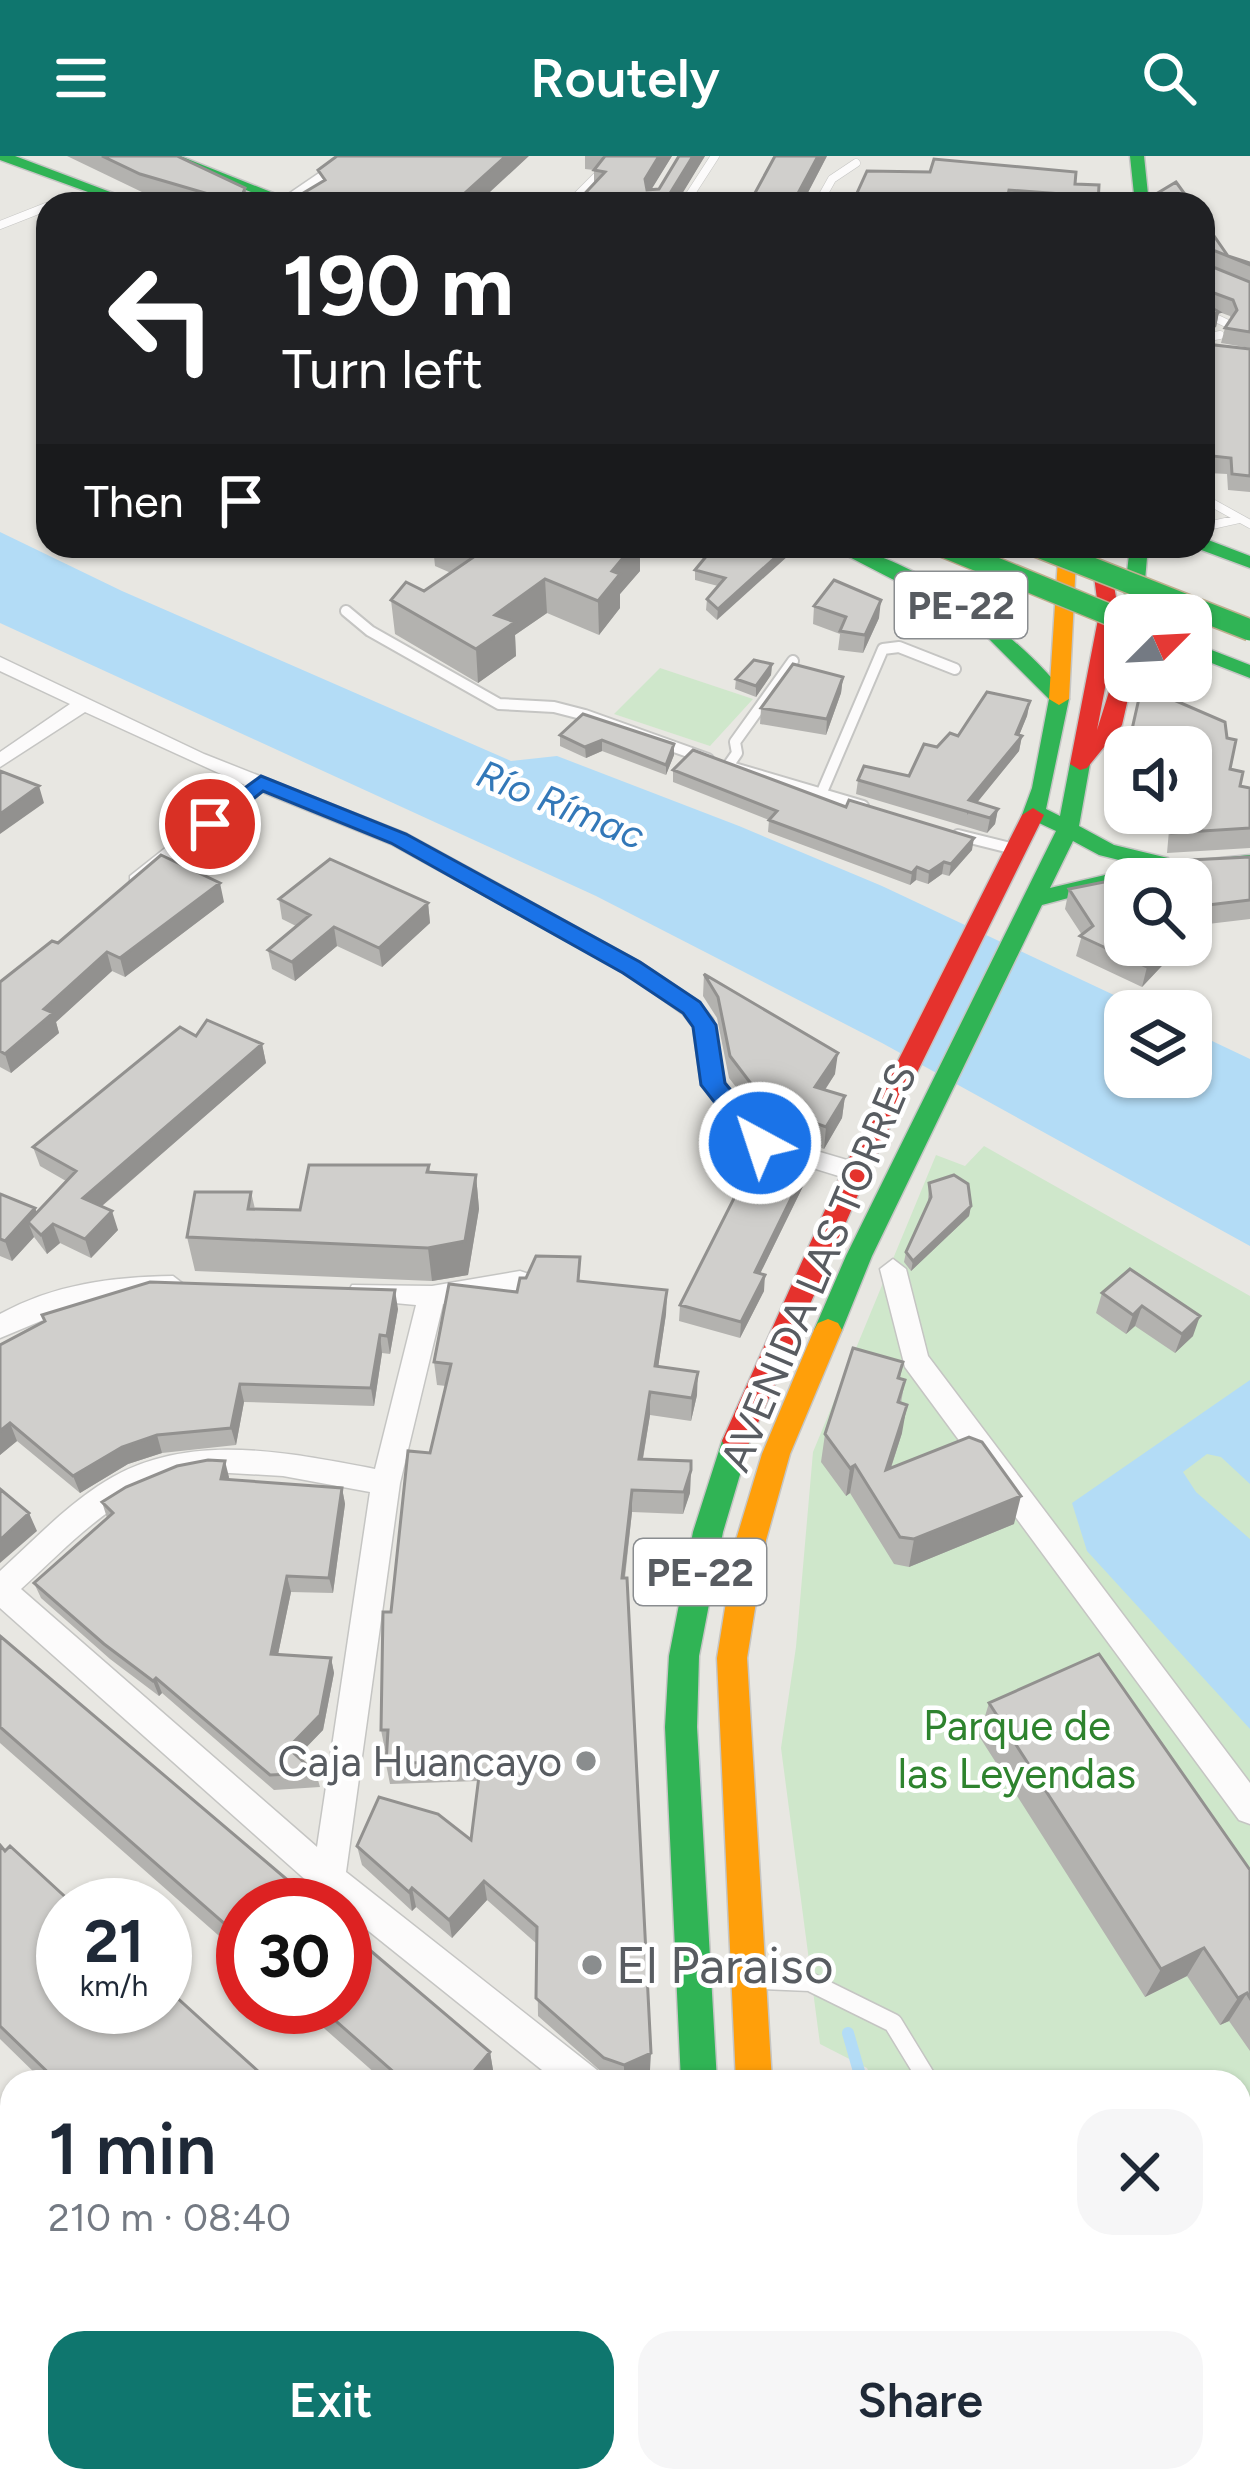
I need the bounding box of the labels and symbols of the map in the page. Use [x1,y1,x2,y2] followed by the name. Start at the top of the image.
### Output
[895,572,1027,638] road number: PE-22
[1104,594,1212,702] north arrow
[470,750,651,859] water label: Río Rímac
[159,773,261,875] pin
[709,1056,927,1479] street label: AVENIDA LAS TORRES
[697,1080,823,1206] position arrow
[634,1539,766,1605] road number: PE-22
[898,1700,1136,1799] park label: Parque de las Leyendas
[278,1736,562,1787] place label: Caja Huancayo
[573,1748,599,1774] marker: Caja Huancayo
[216,1878,372,2034] speed limit sign: 30
[616,1935,833,1996] place label: El Paraiso
[579,1952,605,1978] marker: El Paraiso

